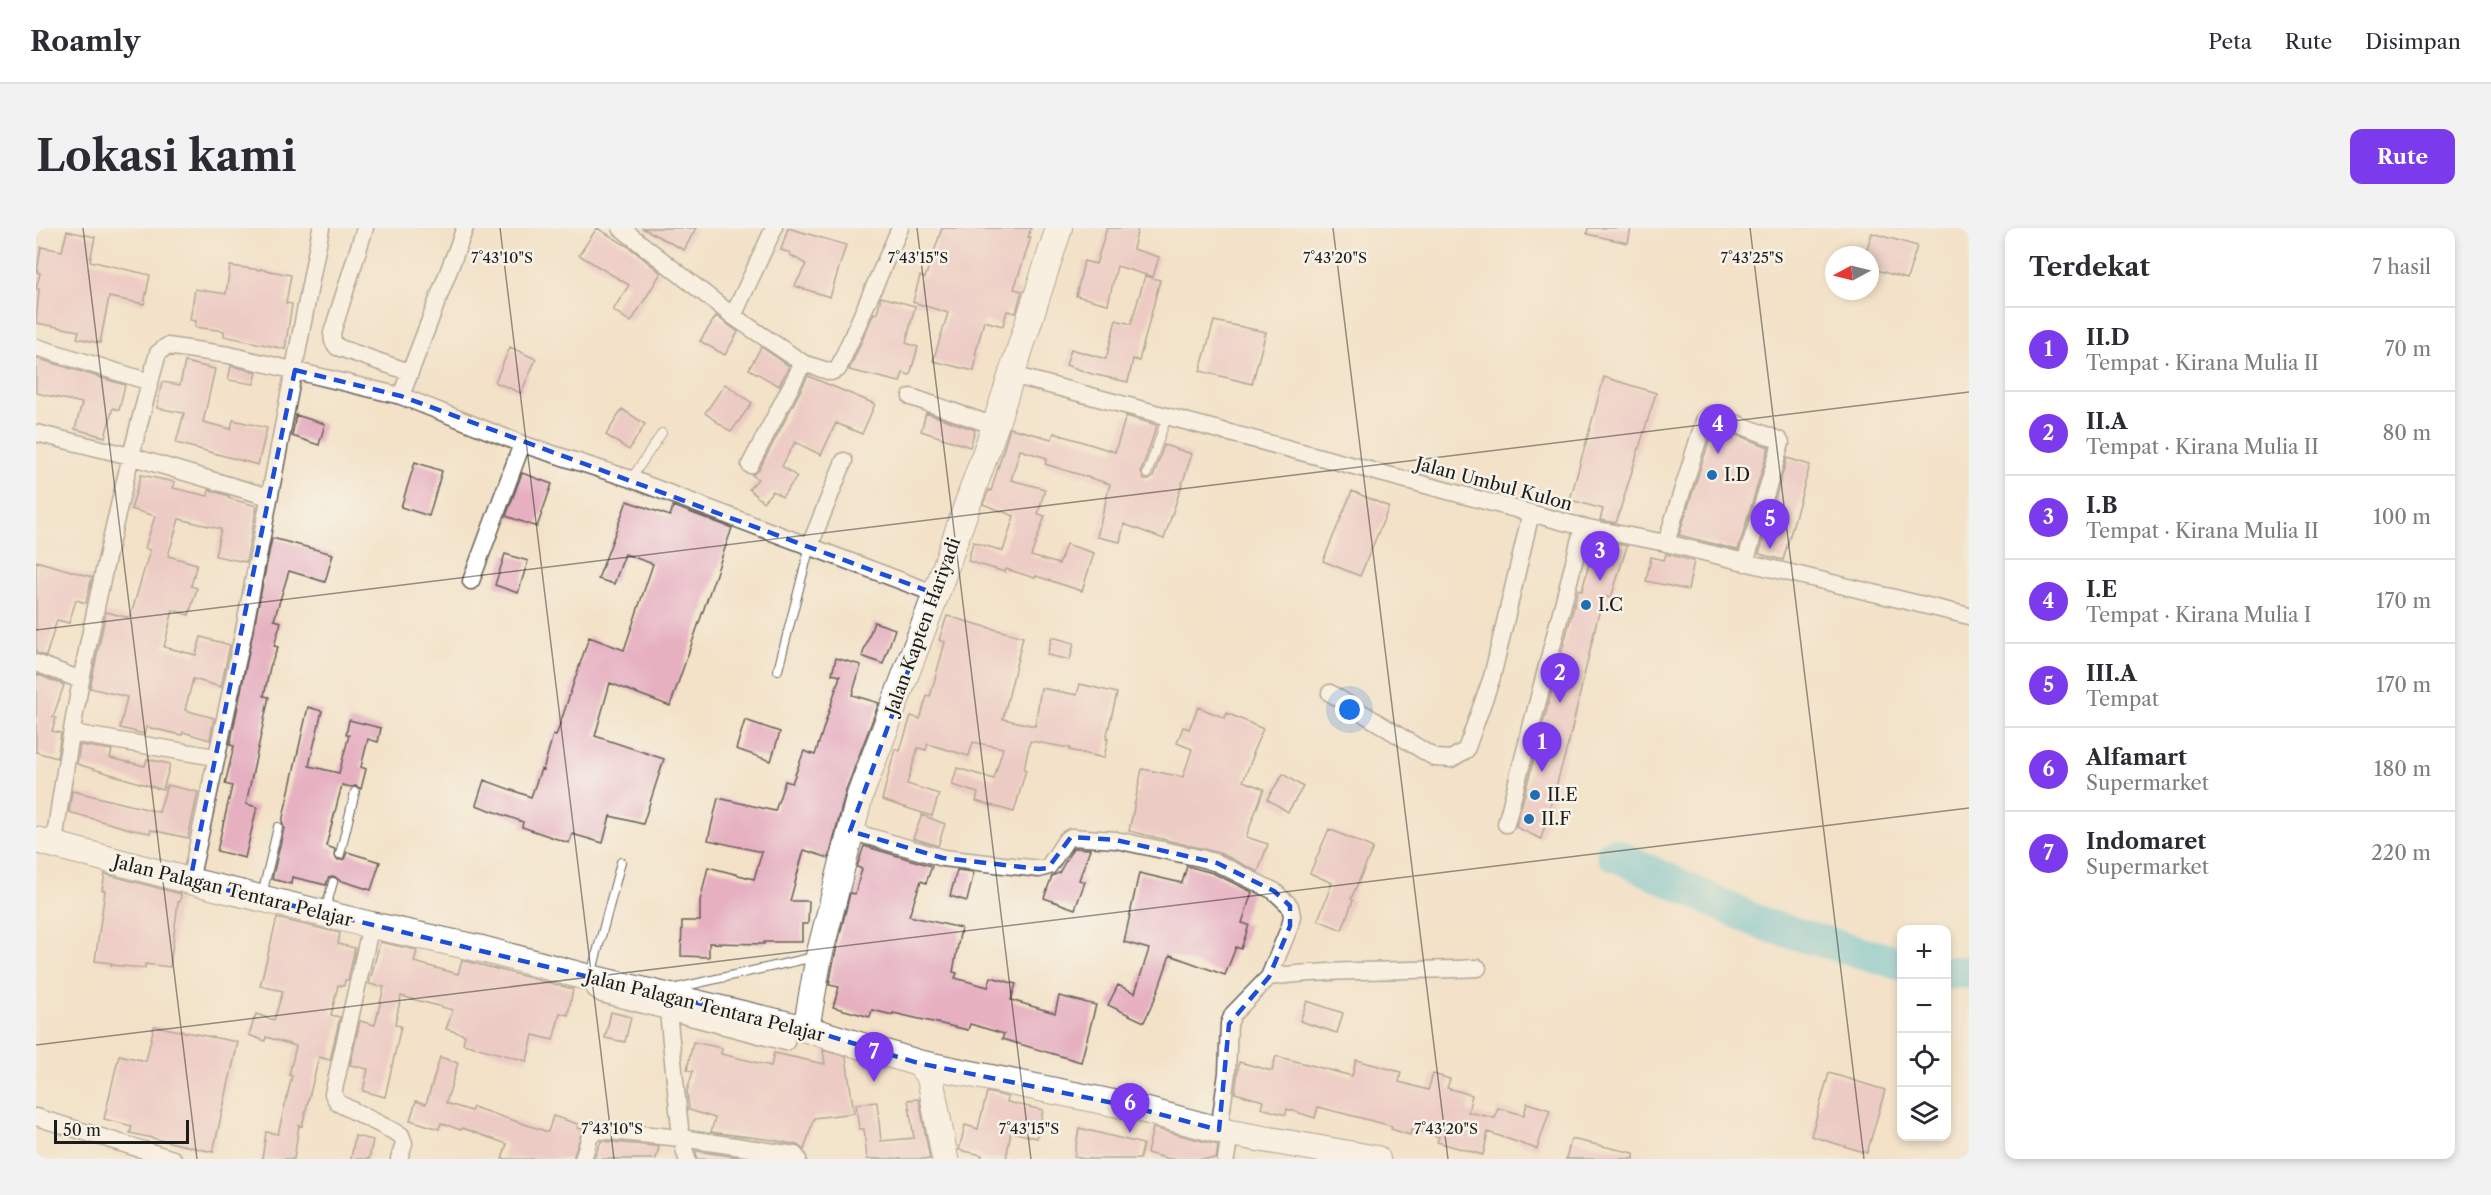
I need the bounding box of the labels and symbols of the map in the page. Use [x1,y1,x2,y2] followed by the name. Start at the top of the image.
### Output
[1825,246,1879,300] north arrow
[471,248,533,267] text: 7°43'10"S
[888,248,948,267] text: 7°43'15"S
[1303,248,1367,267] text: 7°43'20"S
[1721,248,1783,267] text: 7°43'25"S
[1698,404,1738,454] pin: 4
[1410,452,1575,516] street label: Jalan Umbul Kulon
[1724,464,1750,486] place label: I.D
[1705,468,1719,482] marker: I.D
[1750,500,1790,549] pin: 5
[1580,532,1620,581] pin: 3
[880,534,965,720] street label: Jalan Kapten Hariyadi
[1598,594,1623,616] place label: I.C
[1579,598,1593,612] marker: I.C
[1540,654,1580,703] pin: 2
[1335,695,1364,724] your location
[1522,722,1562,772] pin: 1
[1547,784,1578,806] place label: II.E
[1528,788,1542,802] marker: II.E
[1541,808,1571,830] place label: II.F
[1522,812,1536,826] marker: II.F
[108,850,355,932] street label: Jalan Palagan Tentara Pelajar
[580,965,827,1047] street label: Jalan Palagan Tentara Pelajar
[854,1032,894,1082] pin: 7
[1110,1084,1150,1133] pin: 6
[54,1117,189,1144] scale bar
[581,1119,643,1138] text: 7°43'10"S
[999,1119,1059,1138] text: 7°43'15"S
[1414,1119,1478,1138] text: 7°43'20"S

